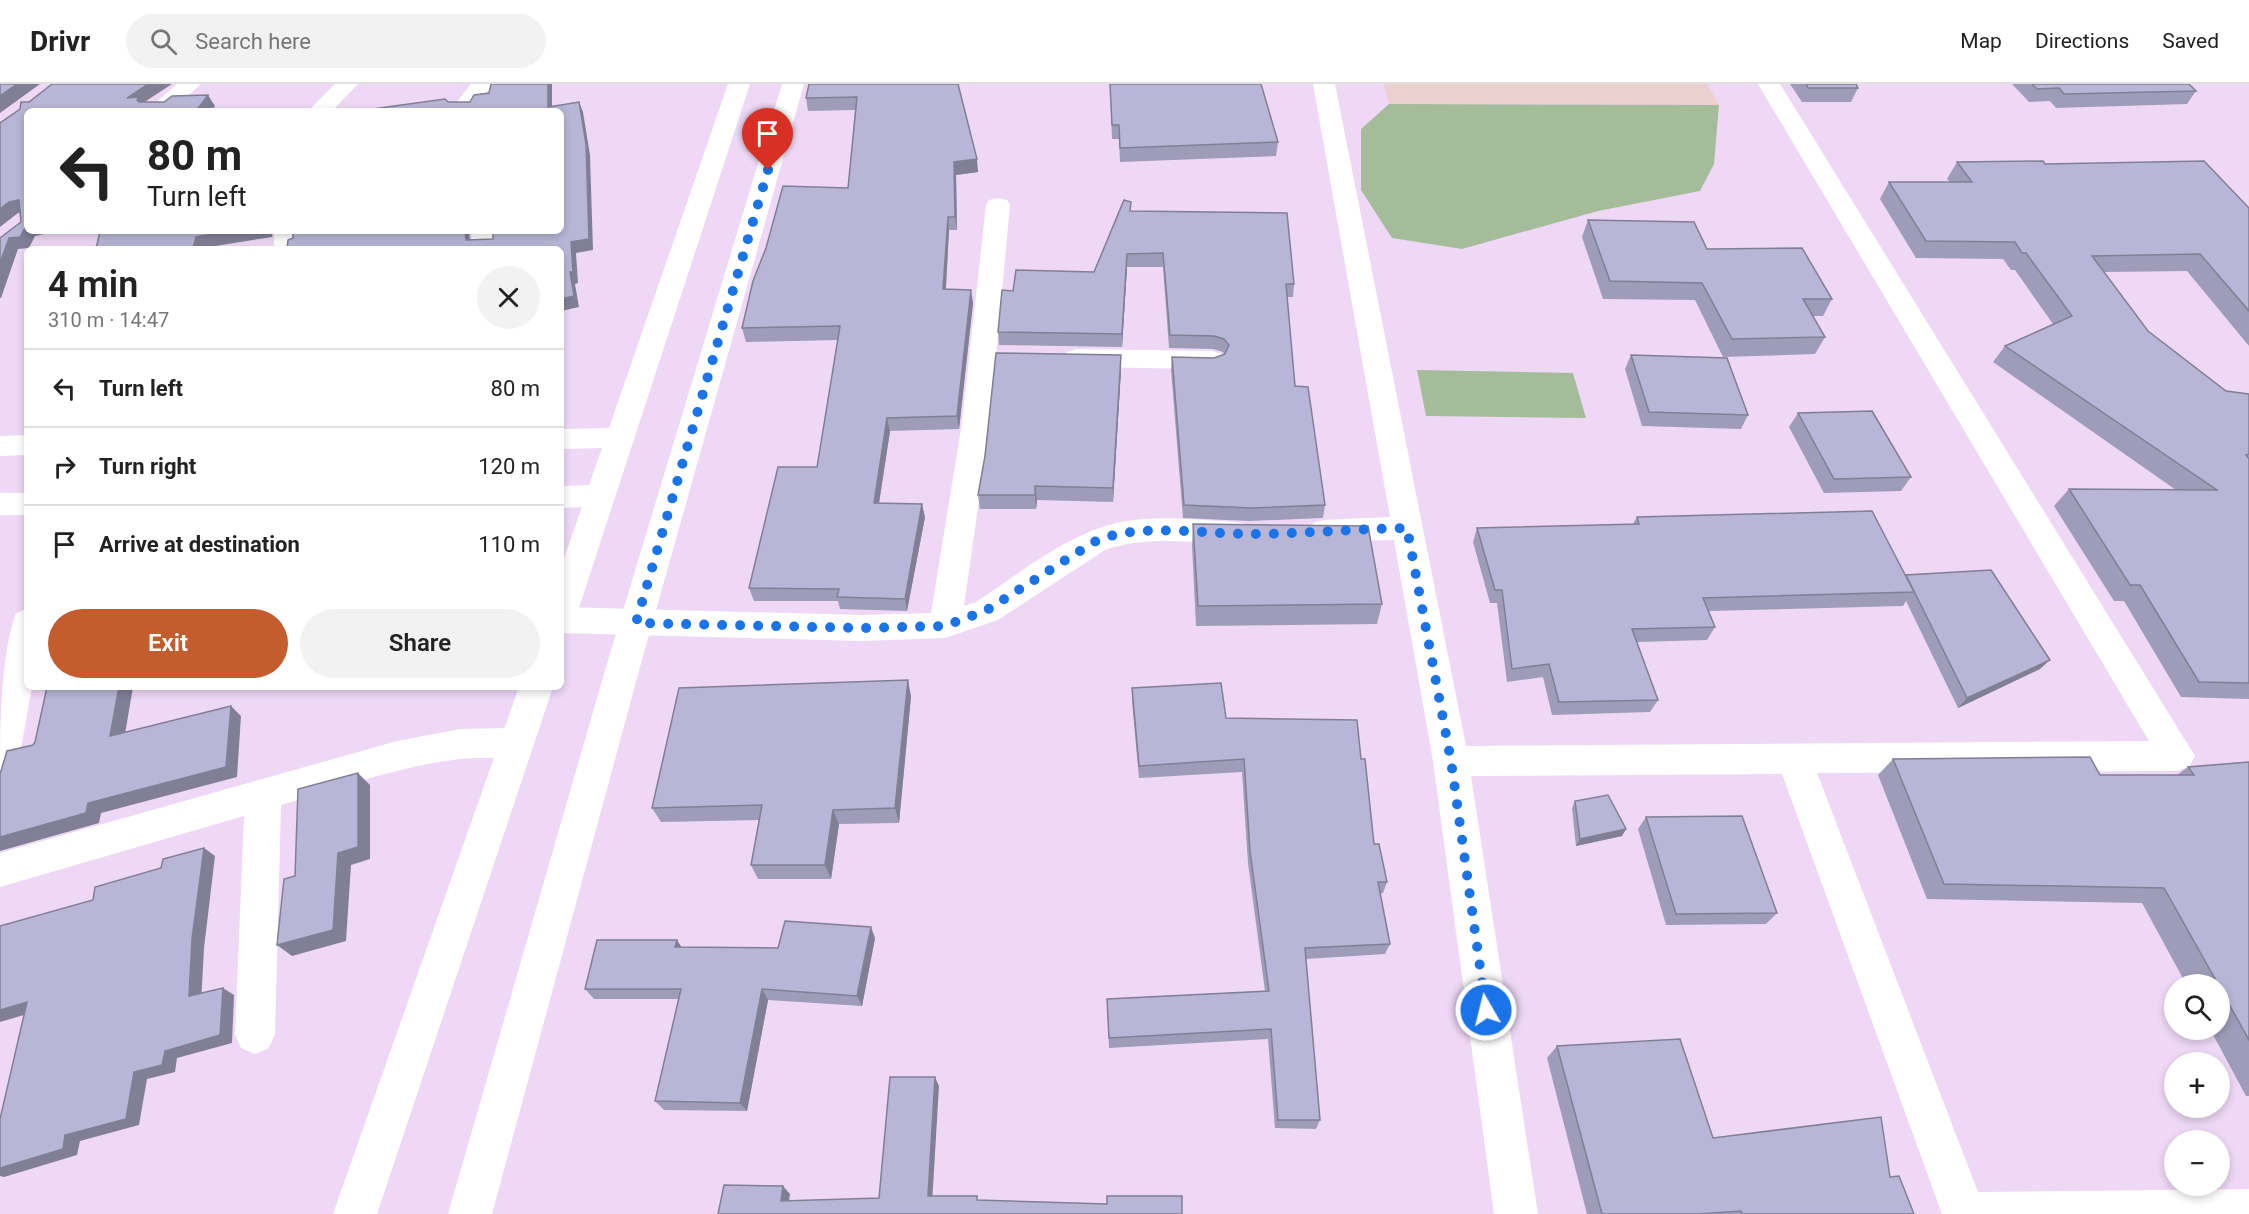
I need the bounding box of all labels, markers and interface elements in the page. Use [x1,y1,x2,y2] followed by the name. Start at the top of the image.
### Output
[126,14,546,68] search box
[30,25,90,58] text: Drivr
[147,25,180,58] icon: search
[195,29,311,54] text: Search here
[1960,29,2002,53] text: Map
[2035,29,2129,53] text: Directions
[2162,29,2219,53] text: Saved
[742,108,793,170] pin
[751,117,784,150] icon: arrive
[147,131,242,180] text: 80 m
[48,132,126,210] icon: left
[147,181,247,213] text: Turn left
[48,264,138,306] text: 4 min
[477,266,540,329] button: close
[48,308,169,332] text: 310 m · 14:47
[48,372,81,405] icon: left
[99,376,183,401] text: Turn left
[491,376,540,401] text: 80 m
[48,450,81,483] icon: right
[99,454,196,479] text: Turn right
[478,454,540,479] text: 120 m
[48,528,81,561] icon: arrive
[99,532,300,557] text: Arrive at destination
[478,532,540,557] text: 110 m
[48,609,288,678] button: Exit
[300,609,540,678] button: Share
[2164,974,2230,1196] map controls
[2164,974,2230,1040] button: search
[1454,978,1518,1042] position arrow
[2164,1052,2230,1118] button: +
[2164,1130,2230,1196] button: −

